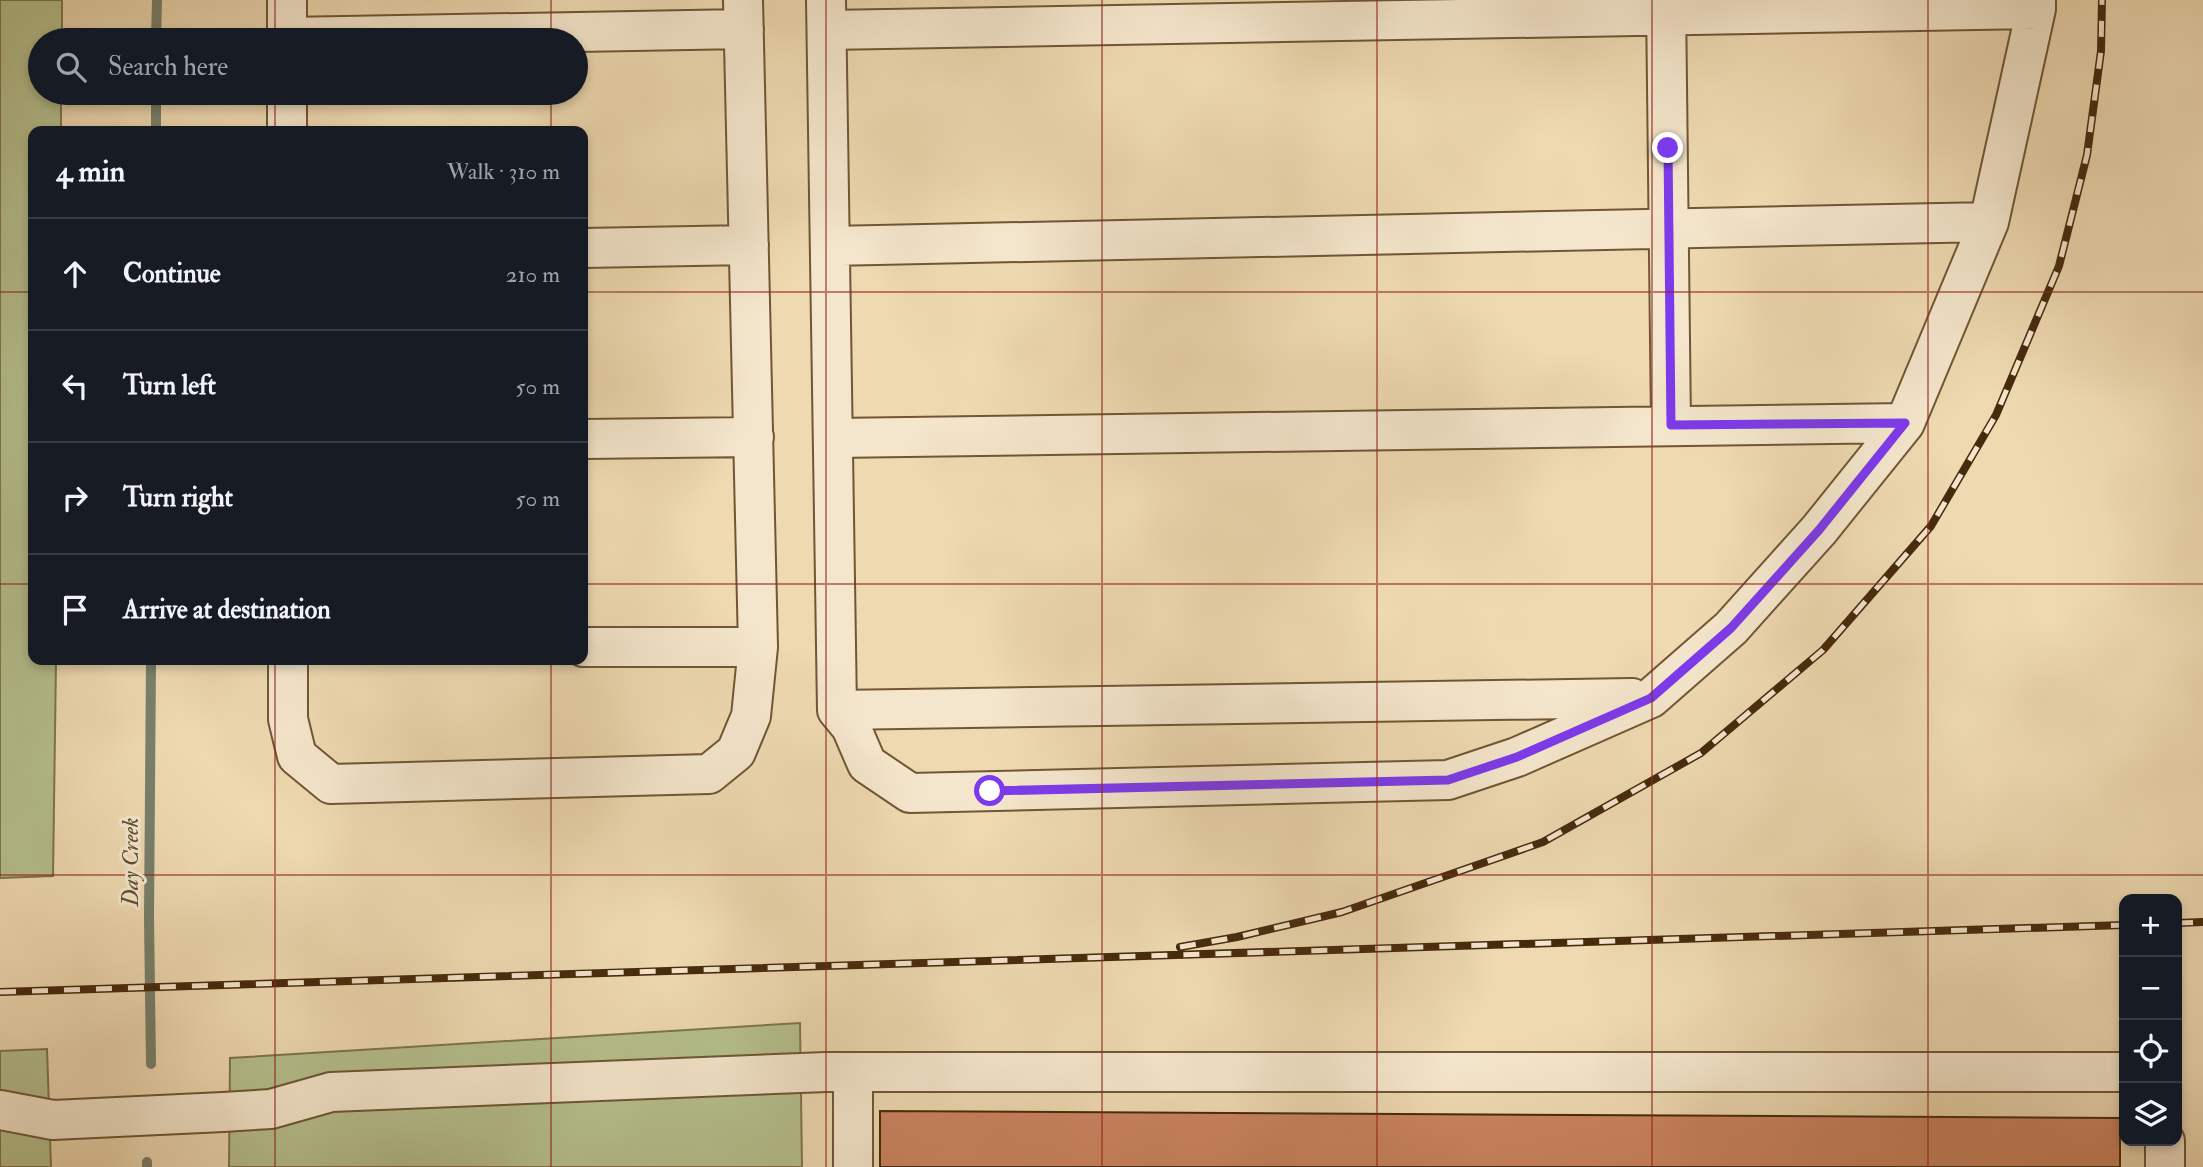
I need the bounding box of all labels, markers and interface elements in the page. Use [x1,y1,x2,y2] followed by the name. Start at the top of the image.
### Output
[28,28,588,105] search box
[52,48,90,86] icon: search
[108,51,228,83] text: Search here
[1652,132,1683,163] route end
[56,153,125,190] text: 4 min
[447,157,560,186] text: Walk · 310 m
[56,255,94,293] icon: ahead
[123,258,221,290] text: Continue
[506,260,560,289] text: 210 m
[56,367,94,405] icon: left
[123,370,216,402] text: Turn left
[516,372,560,401] text: 50 m
[56,479,94,517] icon: right
[123,482,233,514] text: Turn right
[516,484,560,513] text: 50 m
[56,591,94,629] icon: arrive
[123,594,331,626] text: Arrive at destination
[974,775,1005,806] route start
[116,818,145,907] water label: Day Creek
[2119,894,2182,1146] map controls
[2119,894,2182,957] button: +
[2119,957,2182,1020] button: −
[2119,1020,2182,1083] button: locate
[2119,1083,2182,1146] button: layers

